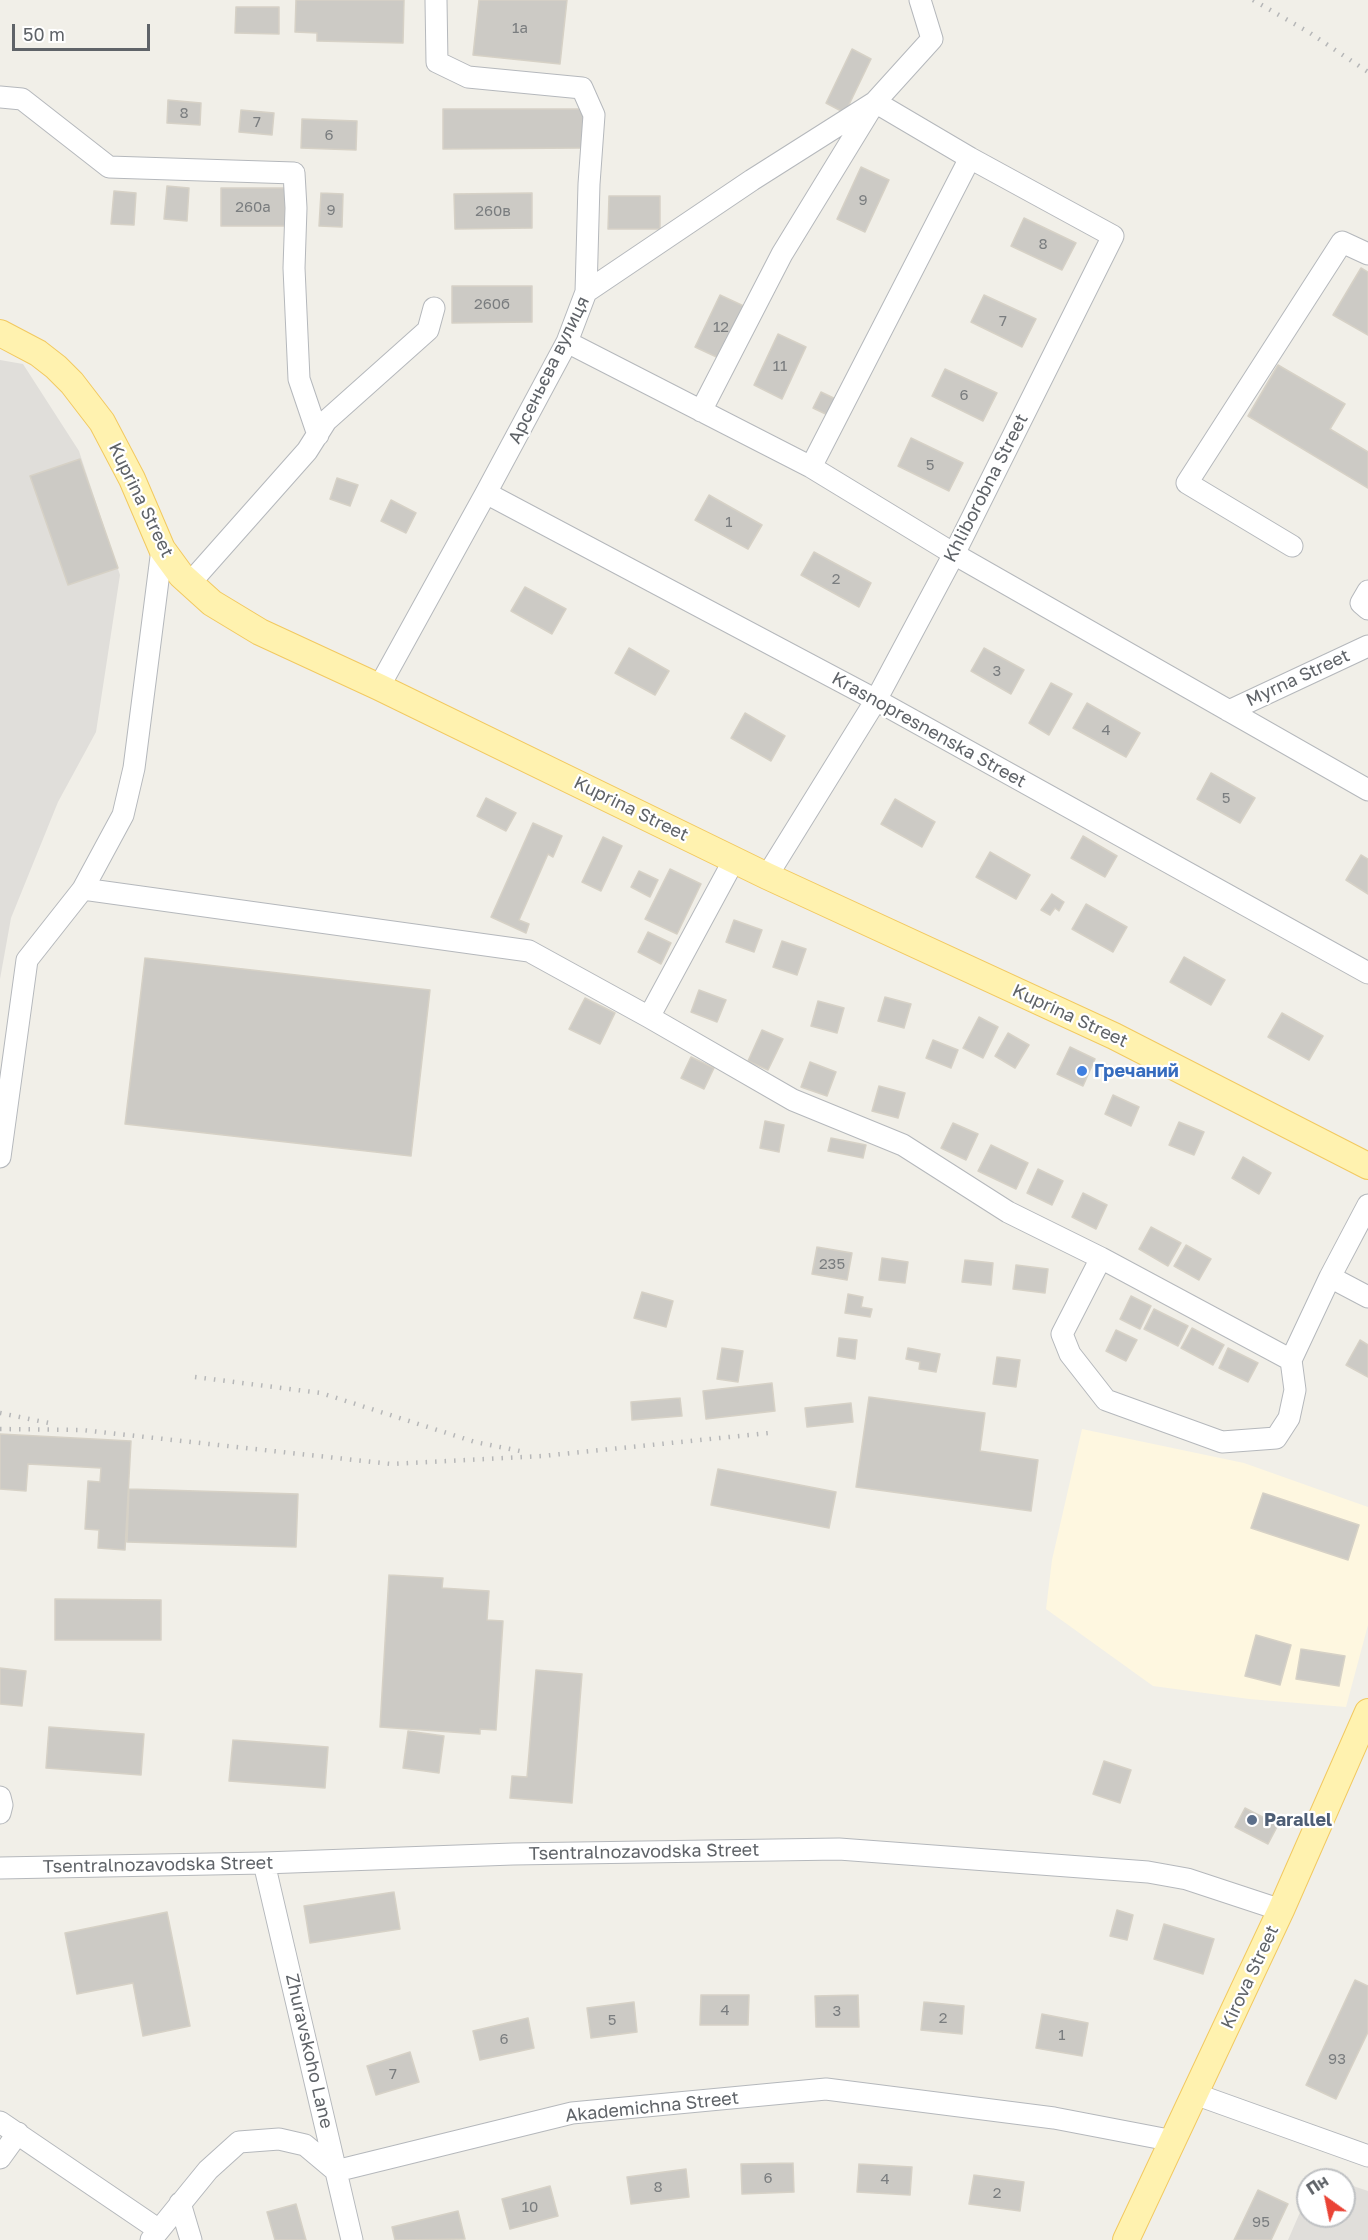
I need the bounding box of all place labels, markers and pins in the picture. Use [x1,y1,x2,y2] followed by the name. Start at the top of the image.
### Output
[1094,1060,1179,1082] place label: Гречаний
[1075,1064,1089,1078] marker: Гречаний
[1264,1809,1332,1831] place label: Parallel
[1245,1813,1259,1827] marker: Parallel

